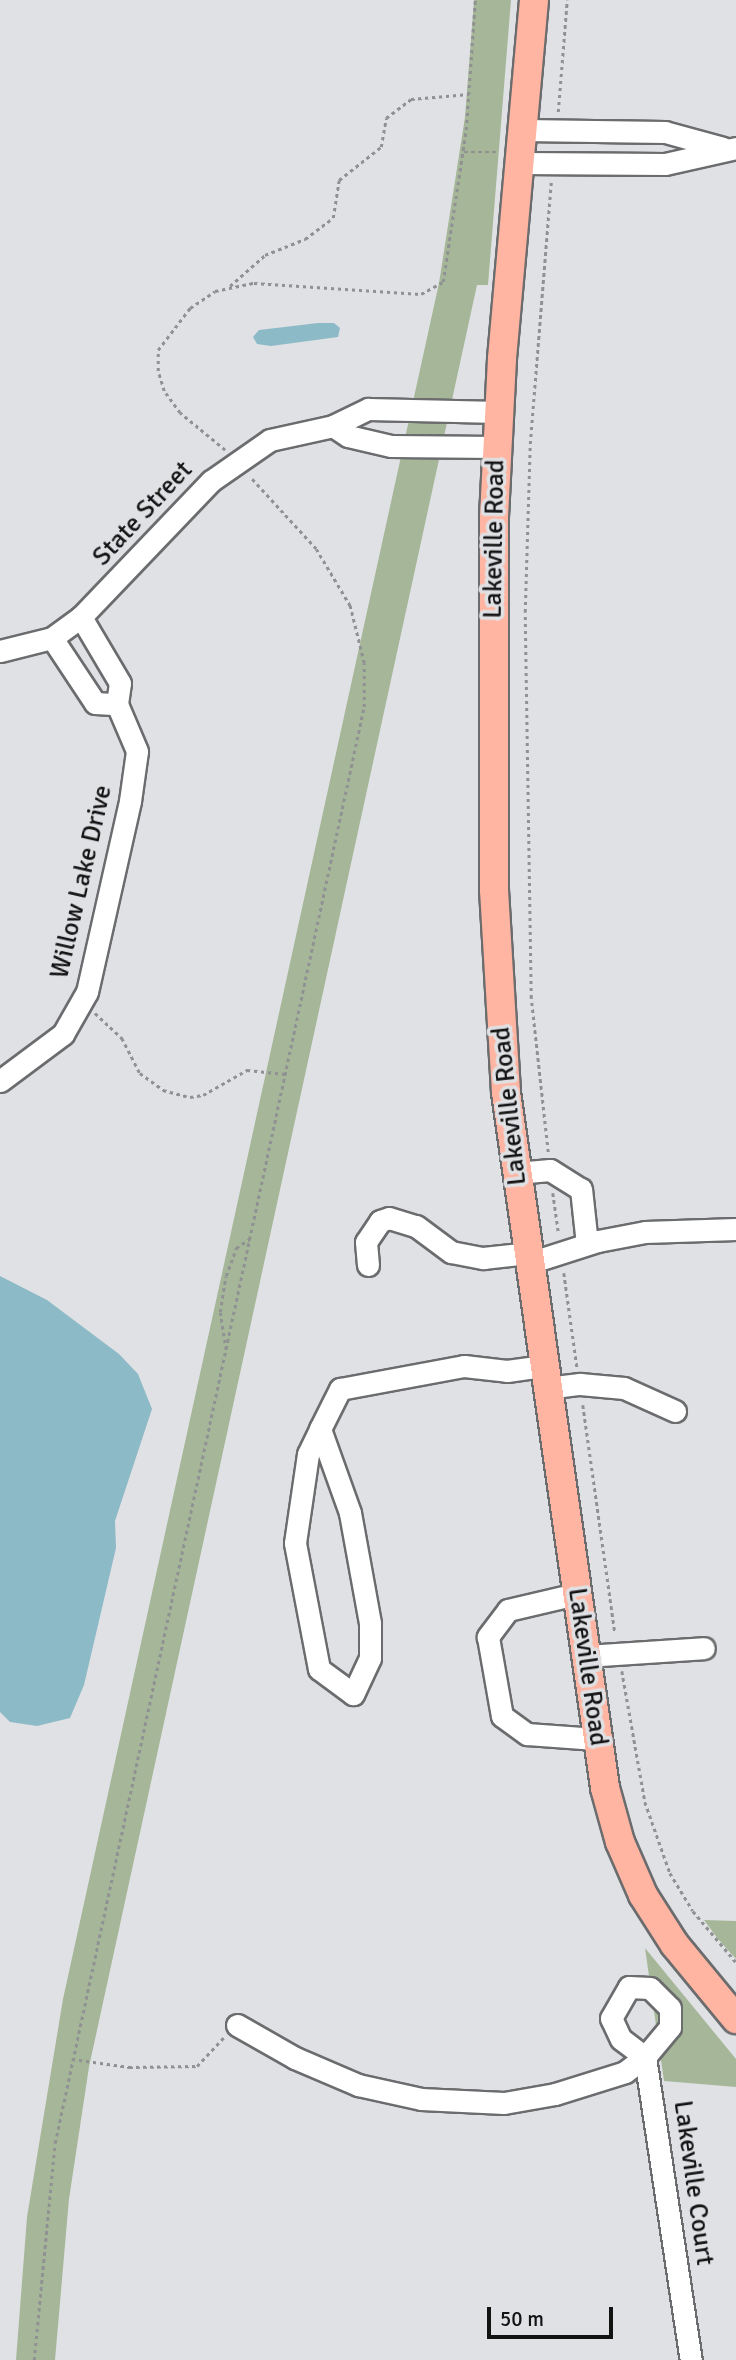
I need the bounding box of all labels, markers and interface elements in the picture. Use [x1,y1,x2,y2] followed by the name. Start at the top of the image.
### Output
[87,455,199,573] street label: State Street
[478,459,512,619] street label: Lakeville Road
[45,782,119,982] street label: Willow Lake Drive
[486,1025,534,1187] street label: Lakeville Road
[560,1586,614,1748] street label: Lakeville Road
[666,2099,720,2267] street label: Lakeville Court
[491,2294,617,2338] scale bar
[500,2306,544,2332] text: 50 m

